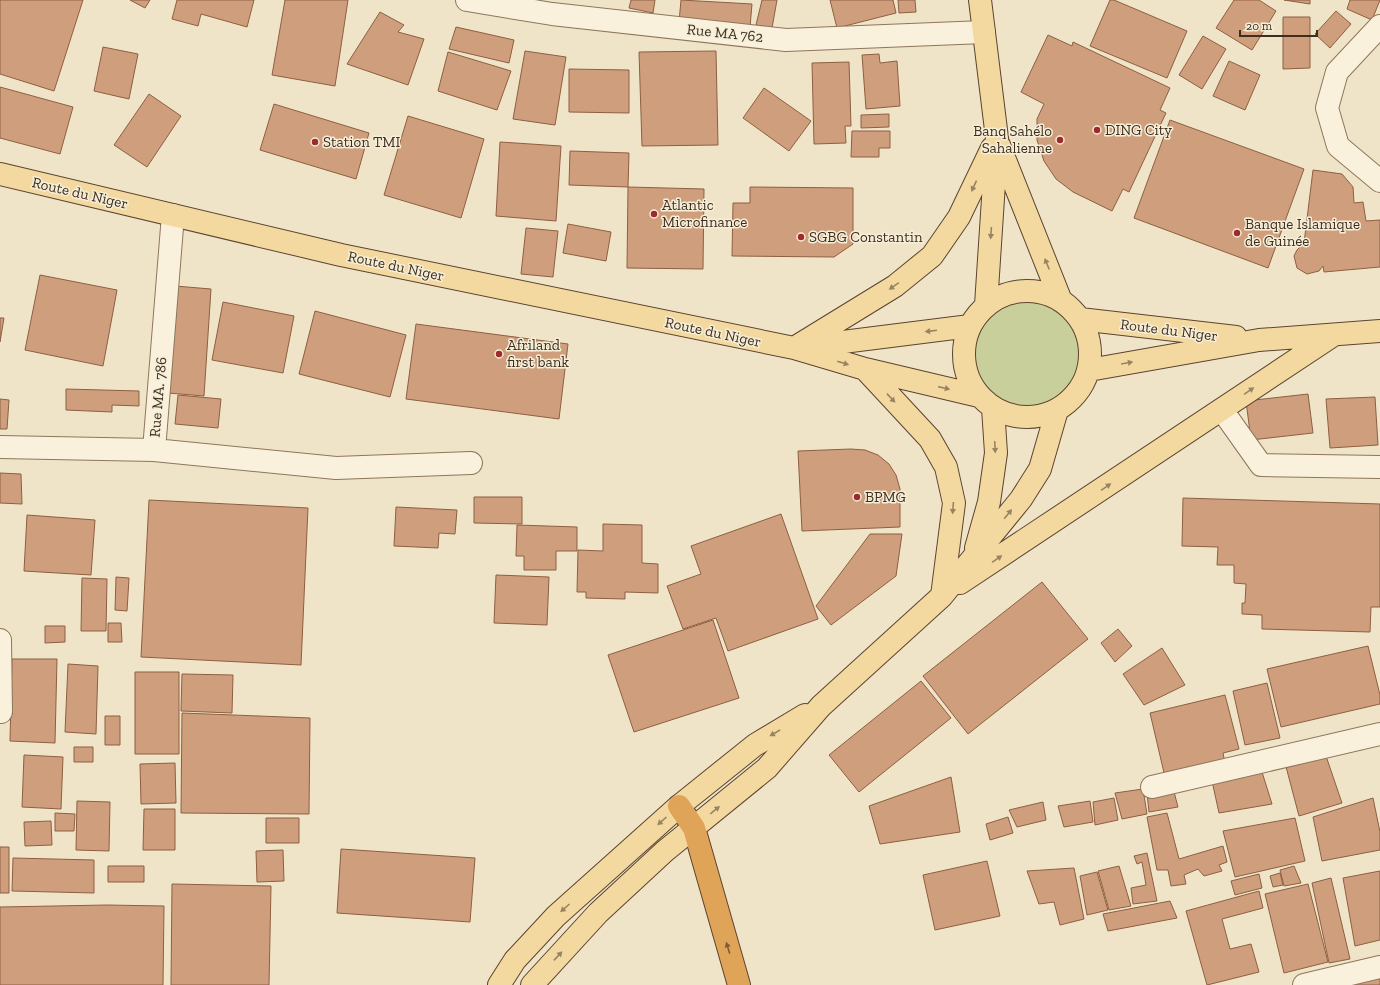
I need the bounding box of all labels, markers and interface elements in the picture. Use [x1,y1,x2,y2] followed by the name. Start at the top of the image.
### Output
[1240,12,1317,38] scale bar
[1246,19,1273,33] text: 20 m
[686,20,764,46] street label: Rue MA 762
[1105,121,1172,139] place label: DING City
[973,122,1052,157] place label: Banq Sahélo Sahalienne
[1092,125,1102,135] marker: DING City
[323,133,401,151] place label: Station TMI
[1055,135,1065,145] marker: Banq Sahélo Sahalienne
[310,137,320,147] marker: Station TMI
[30,173,130,213] street label: Route du Niger
[971,180,977,192] one-way arrow
[662,196,747,231] place label: Atlantic Microfinance
[649,209,659,219] marker: Atlantic Microfinance
[1245,215,1360,250] place label: Banque Islamique de Guinée
[987,227,994,239] one-way arrow
[809,228,923,246] place label: SGBG Constantin
[1232,228,1242,238] marker: Banque Islamique de Guinée
[796,232,806,242] marker: SGBG Constantin
[346,247,446,285] street label: Route du Niger
[1043,258,1049,270] one-way arrow
[889,282,900,290] one-way arrow
[663,313,763,351] street label: Route du Niger
[1119,315,1219,345] street label: Route du Niger
[925,328,937,334] one-way arrow
[507,336,569,371] place label: Afriland first bank
[494,349,504,359] marker: Afriland first bank
[146,356,170,438] street label: Rue MA. 786
[837,360,849,366] one-way arrow
[1121,360,1133,366] one-way arrow
[938,385,950,391] one-way arrow
[1244,387,1254,395] one-way arrow
[887,393,896,403] one-way arrow
[992,441,998,454] one-way arrow
[1100,483,1112,490] one-way arrow
[865,488,906,506] place label: BPMG
[852,492,862,502] marker: BPMG
[949,502,956,514] one-way arrow
[1004,509,1013,520] one-way arrow
[992,555,1003,562] one-way arrow
[769,729,781,736] one-way arrow
[709,806,720,815] one-way arrow
[657,816,667,825] one-way arrow
[560,903,570,912] one-way arrow
[725,941,731,953] one-way arrow
[554,951,563,961] one-way arrow

